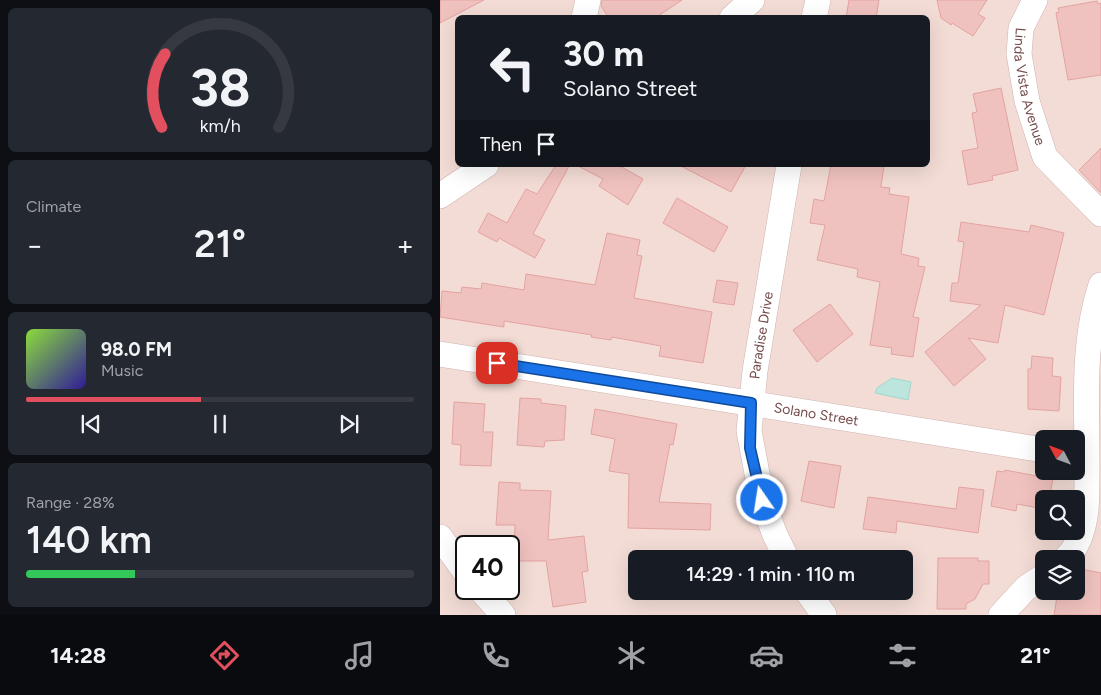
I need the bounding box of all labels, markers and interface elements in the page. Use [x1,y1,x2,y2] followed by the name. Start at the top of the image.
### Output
[1010,27,1049,148] street label: Linda Vista Avenue
[563,33,644,75] text: 30 m
[480,35,545,100] icon: left
[190,57,250,119] text: 38
[563,75,697,102] text: Solano Street
[200,115,240,136] text: km/h
[532,130,560,158] icon: arrive
[480,133,522,156] text: Then
[26,197,81,216] text: Climate
[194,221,246,267] text: 21°
[26,228,43,262] text: −
[397,228,414,262] text: +
[746,290,777,380] street label: Paradise Drive
[101,338,172,361] text: 98.0 FM
[476,342,518,384] pin
[483,349,511,377] icon: arrive
[101,361,143,380] text: Music
[773,399,860,429] street label: Solano Street
[77,410,105,438] icon: previous
[206,410,234,438] icon: pause
[335,410,363,438] icon: next
[1035,430,1085,480] north arrow
[1035,430,1085,600] map controls
[735,473,787,525] position arrow
[1035,490,1085,540] button: search
[26,493,115,512] text: Range · 28%
[26,517,152,563] text: 140 km
[455,535,520,600] speed limit sign: 40
[1035,550,1085,600] button: layers
[686,563,855,586] text: 14:29 · 1 min · 110 m
[207,638,242,673] icon: directions
[342,638,377,673] icon: music
[478,638,513,673] icon: phone
[614,638,649,673] icon: climate
[749,638,784,673] icon: car
[885,638,920,673] icon: filters
[50,642,106,669] text: 14:28
[1020,642,1051,669] text: 21°

